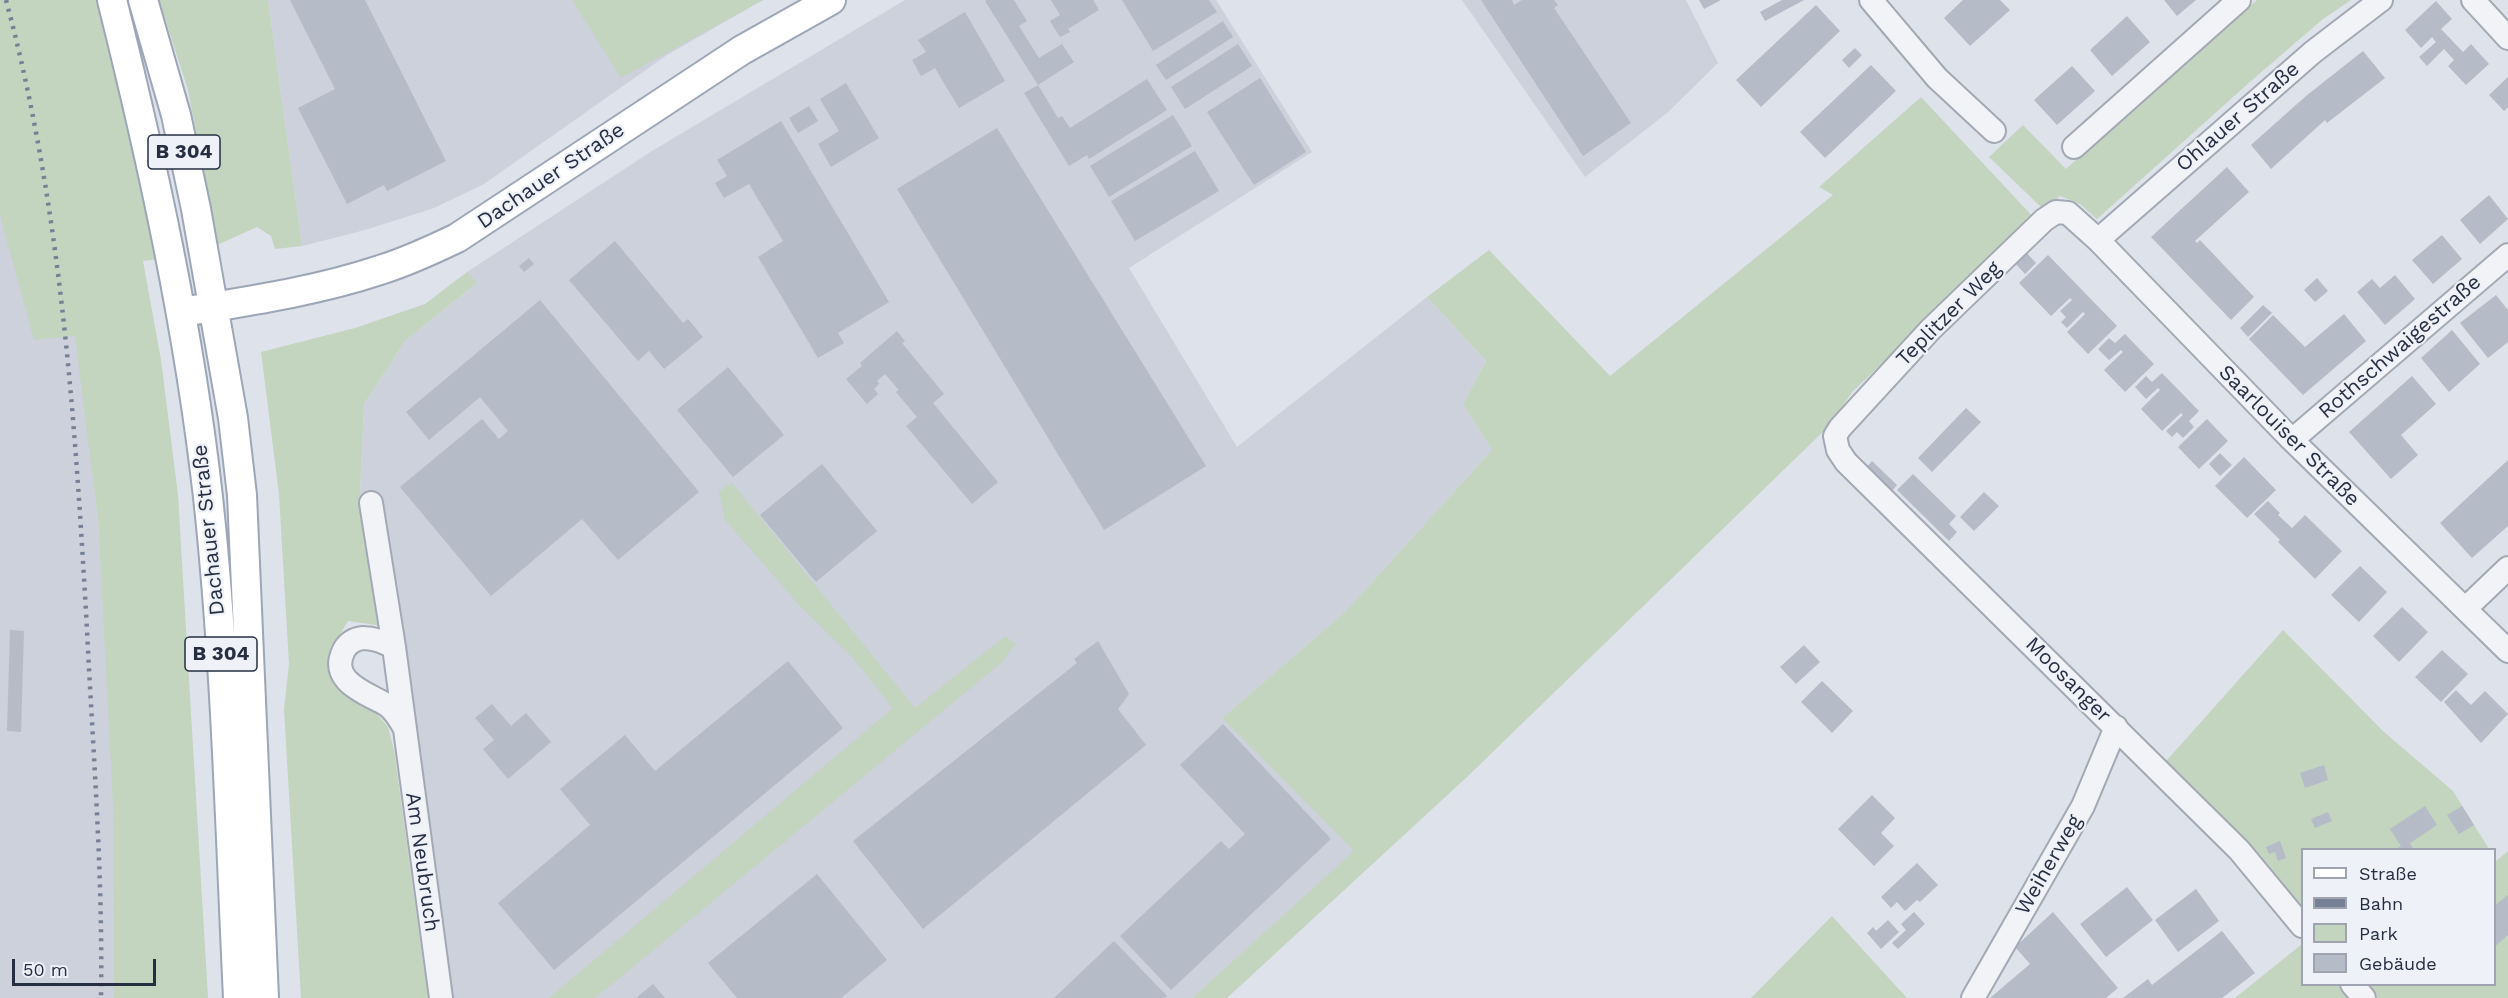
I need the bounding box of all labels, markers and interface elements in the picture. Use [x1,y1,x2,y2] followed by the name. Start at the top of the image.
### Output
[2171,57,2305,177] street label: Ohlauer Straße
[473,117,629,235] street label: Dachauer Straße
[148,135,220,169] road number: B 304
[1891,256,2007,372] street label: Teplitzer Weg
[2314,270,2486,424] street label: Rothschwaigestraße
[2213,360,2365,512] street label: Saarlouiser Straße
[187,443,231,617] street label: Dachauer Straße
[2020,632,2116,728] street label: Moosanger
[185,637,257,671] road number: B 304
[400,791,444,933] street label: Am Neubruch
[2010,810,2088,920] street label: Weiherweg
[2301,848,2496,986] legend
[2359,863,2417,884] text: Straße
[2359,893,2403,914] text: Bahn
[2359,923,2398,944] text: Park
[15,947,159,985] scale bar
[2359,953,2437,974] text: Gebäude
[23,959,68,980] text: 50 m

